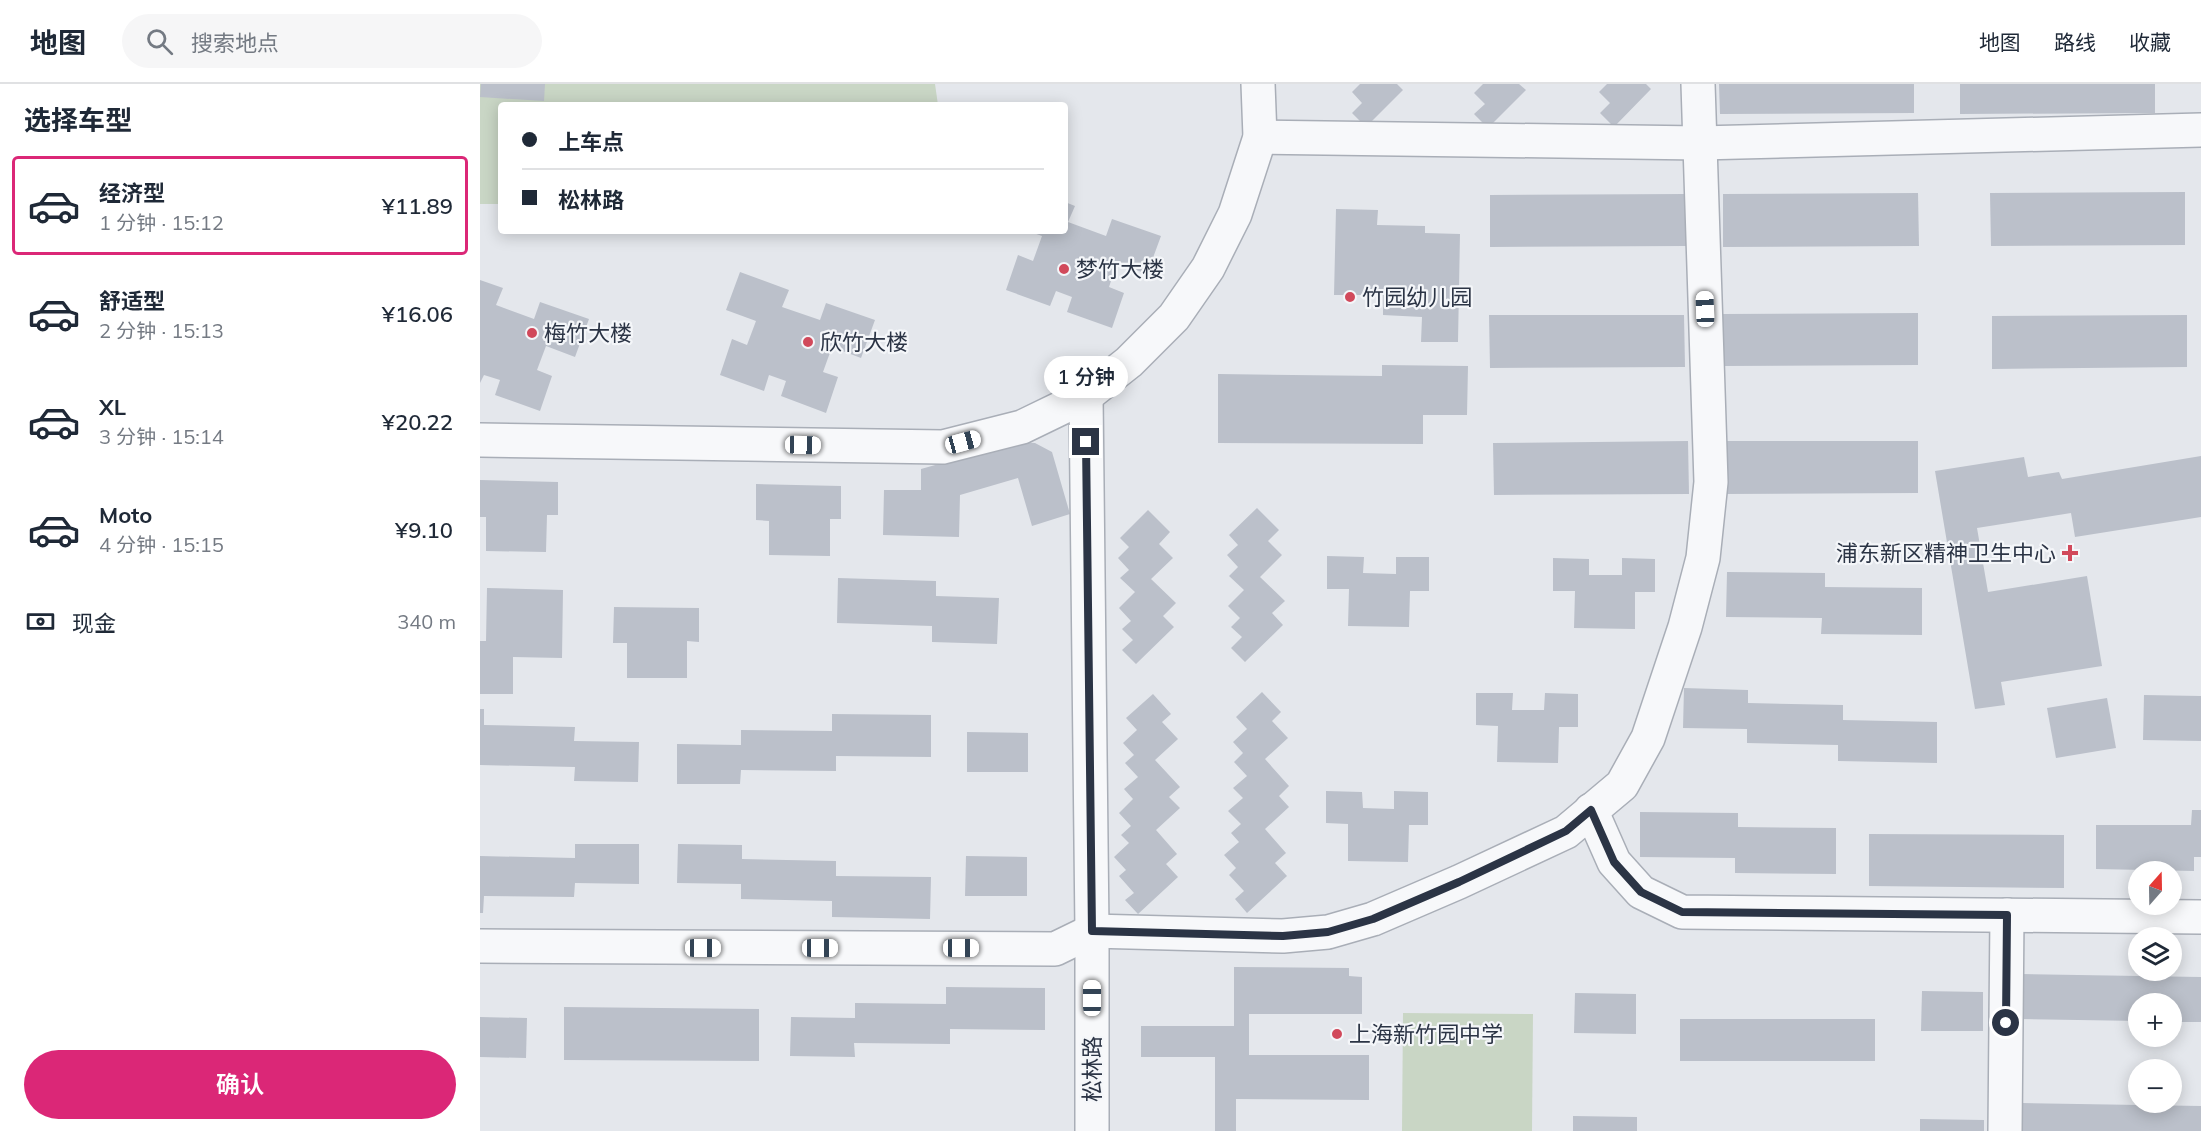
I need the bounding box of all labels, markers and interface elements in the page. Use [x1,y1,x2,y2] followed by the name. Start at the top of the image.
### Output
[122,14,542,68] search box
[30,25,86,60] text: 地图
[143,25,176,58] icon: search
[191,29,279,57] text: 搜索地点
[1979,29,2021,55] text: 地图
[2054,29,2096,55] text: 路线
[2129,29,2171,55] text: 收藏
[24,103,132,137] text: 选择车型
[558,128,624,156] text: 上车点
[27,179,81,233] icon: car
[99,179,165,207] text: 经济型
[558,186,624,214] text: 松林路
[382,192,453,220] text: ¥11.89
[99,210,224,235] text: 1 分钟 · 15:12
[1076,255,1164,283] place label: 梦竹大楼
[1057,262,1071,276] marker: 梦竹大楼
[1362,283,1472,311] place label: 竹园幼儿园
[27,287,81,341] icon: car
[99,287,165,315] text: 舒适型
[1343,290,1357,304] marker: 竹园幼儿园
[1695,291,1715,327] car
[382,300,453,328] text: ¥16.06
[99,318,224,343] text: 2 分钟 · 15:13
[544,319,632,347] place label: 梅竹大楼
[525,326,539,340] marker: 梅竹大楼
[820,328,908,356] place label: 欣竹大楼
[801,335,815,349] marker: 欣竹大楼
[1044,355,1128,397] callout: 1 分钟
[1057,364,1115,389] text: 1 分钟
[99,393,126,421] text: XL
[27,395,81,449] icon: car
[382,408,453,436] text: ¥20.22
[99,424,224,449] text: 3 分钟 · 15:14
[1072,428,1099,455] route end
[943,429,983,455] car
[785,436,821,454] car
[99,501,152,529] text: Moto
[27,503,81,557] icon: car
[395,516,453,544] text: ¥9.10
[99,532,224,557] text: 4 分钟 · 15:15
[1836,539,2056,567] place label: 浦东新区精神卫生中心
[2061,544,2079,562] marker: 浦东新区精神卫生中心
[24,605,57,638] icon: cash
[72,609,116,637] text: 现金
[397,609,456,634] text: 340 m
[2128,861,2182,915] north arrow
[2128,861,2182,1113] map controls
[2128,927,2182,981] button: layers
[685,939,721,957] car
[802,939,838,957] car
[943,939,979,957] car
[1083,980,1101,1016] car
[2128,993,2182,1047] button: +
[1992,1009,2019,1036] route start
[1349,1020,1503,1048] place label: 上海新竹园中学
[1330,1027,1344,1041] marker: 上海新竹园中学
[1078,1036,1106,1102] street label: 松林路
[24,1050,456,1119] button: 确认
[2128,1059,2182,1113] button: −

